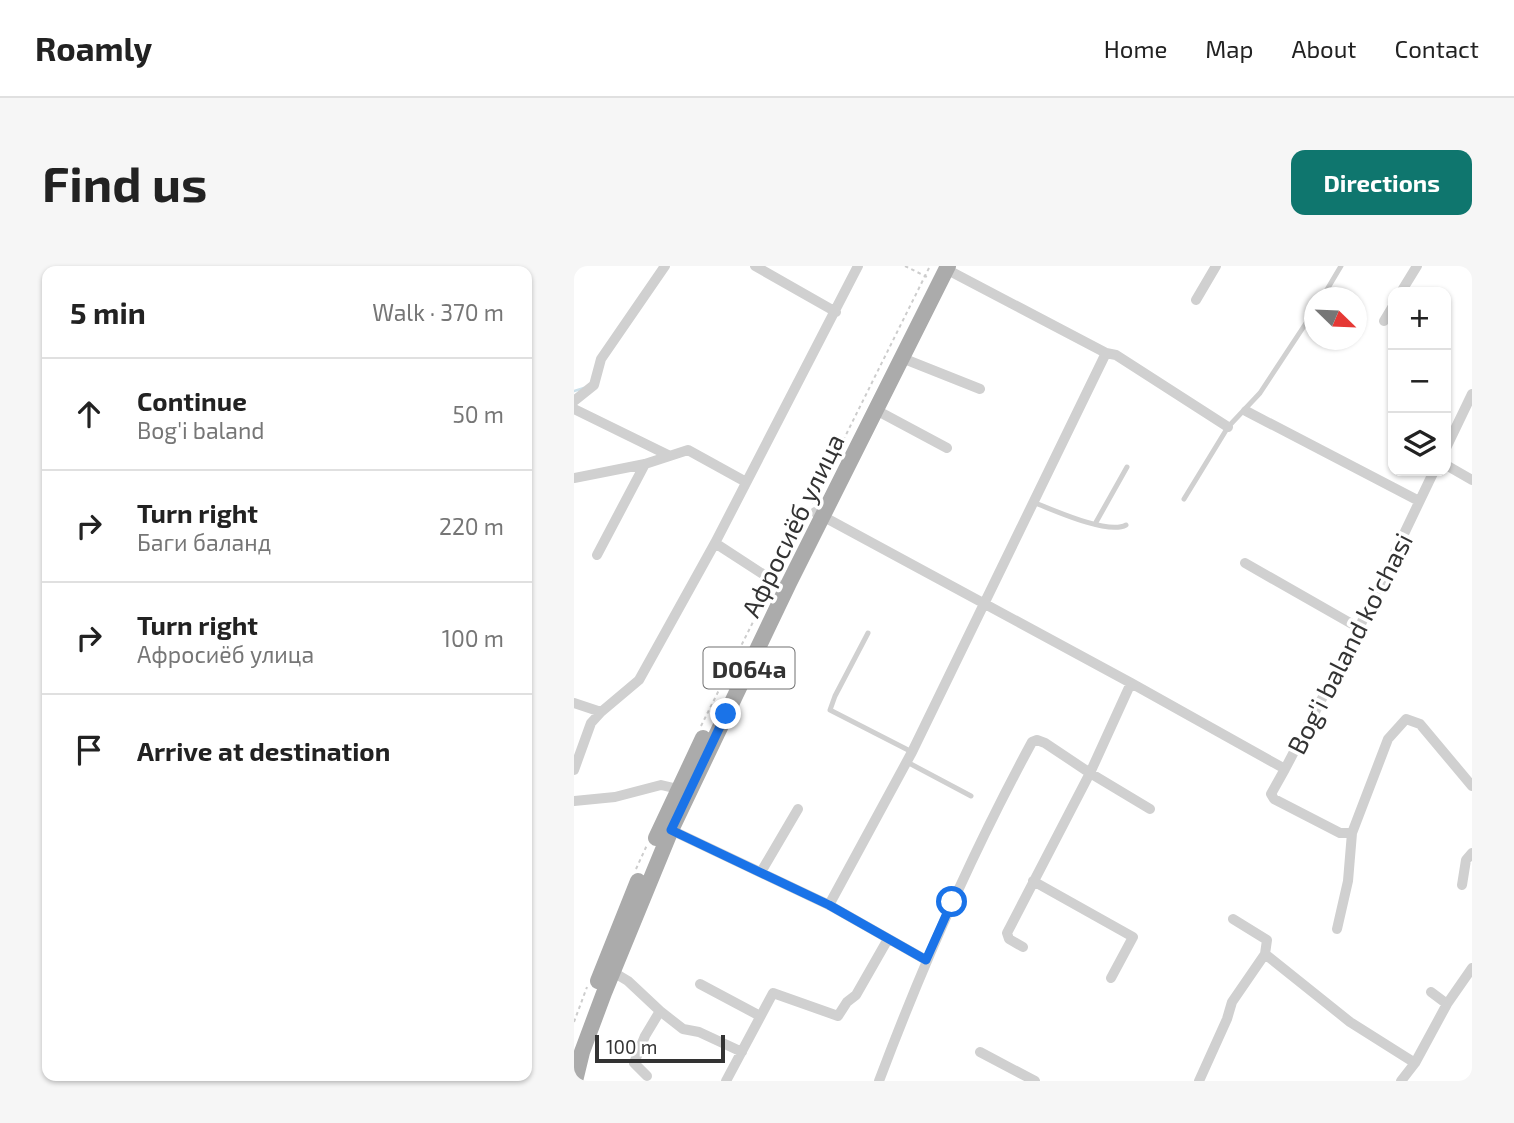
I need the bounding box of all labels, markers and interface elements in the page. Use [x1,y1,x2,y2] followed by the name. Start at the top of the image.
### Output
[35,28,152,68] text: Roamly
[1104,34,1167,63] text: Home
[1205,34,1253,63] text: Map
[1291,34,1357,63] text: About
[1395,34,1479,63] text: Contact
[1291,150,1472,215] button: Directions
[42,153,207,212] text: Find us
[1304,287,1367,350] north arrow
[1388,287,1451,476] map controls
[1388,287,1451,350] button: +
[70,294,146,330] text: 5 min
[372,298,504,326] text: Walk · 370 m
[1388,350,1451,413] button: −
[137,385,247,416] text: Continue
[70,395,108,433] icon: ahead
[453,400,504,428] text: 50 m
[1388,413,1451,476] button: layers
[137,416,265,444] text: Bog'i baland
[734,428,851,622] street label: Афросиёб улица
[137,497,258,528] text: Turn right
[70,507,108,545] icon: right
[439,512,504,540] text: 220 m
[1280,527,1418,759] street label: Bog'i baland ko'chasi
[137,528,271,556] text: Баги баланд
[137,609,258,640] text: Turn right
[70,619,108,657] icon: right
[442,624,504,652] text: 100 m
[137,640,314,668] text: Афросиёб улица
[704,648,794,688] road number: D064a
[710,698,741,729] route end
[70,731,108,769] icon: arrive
[137,735,390,766] text: Arrive at destination
[936,886,967,917] route start
[595,1032,724,1064] scale bar
[606,1035,657,1058] text: 100 m

